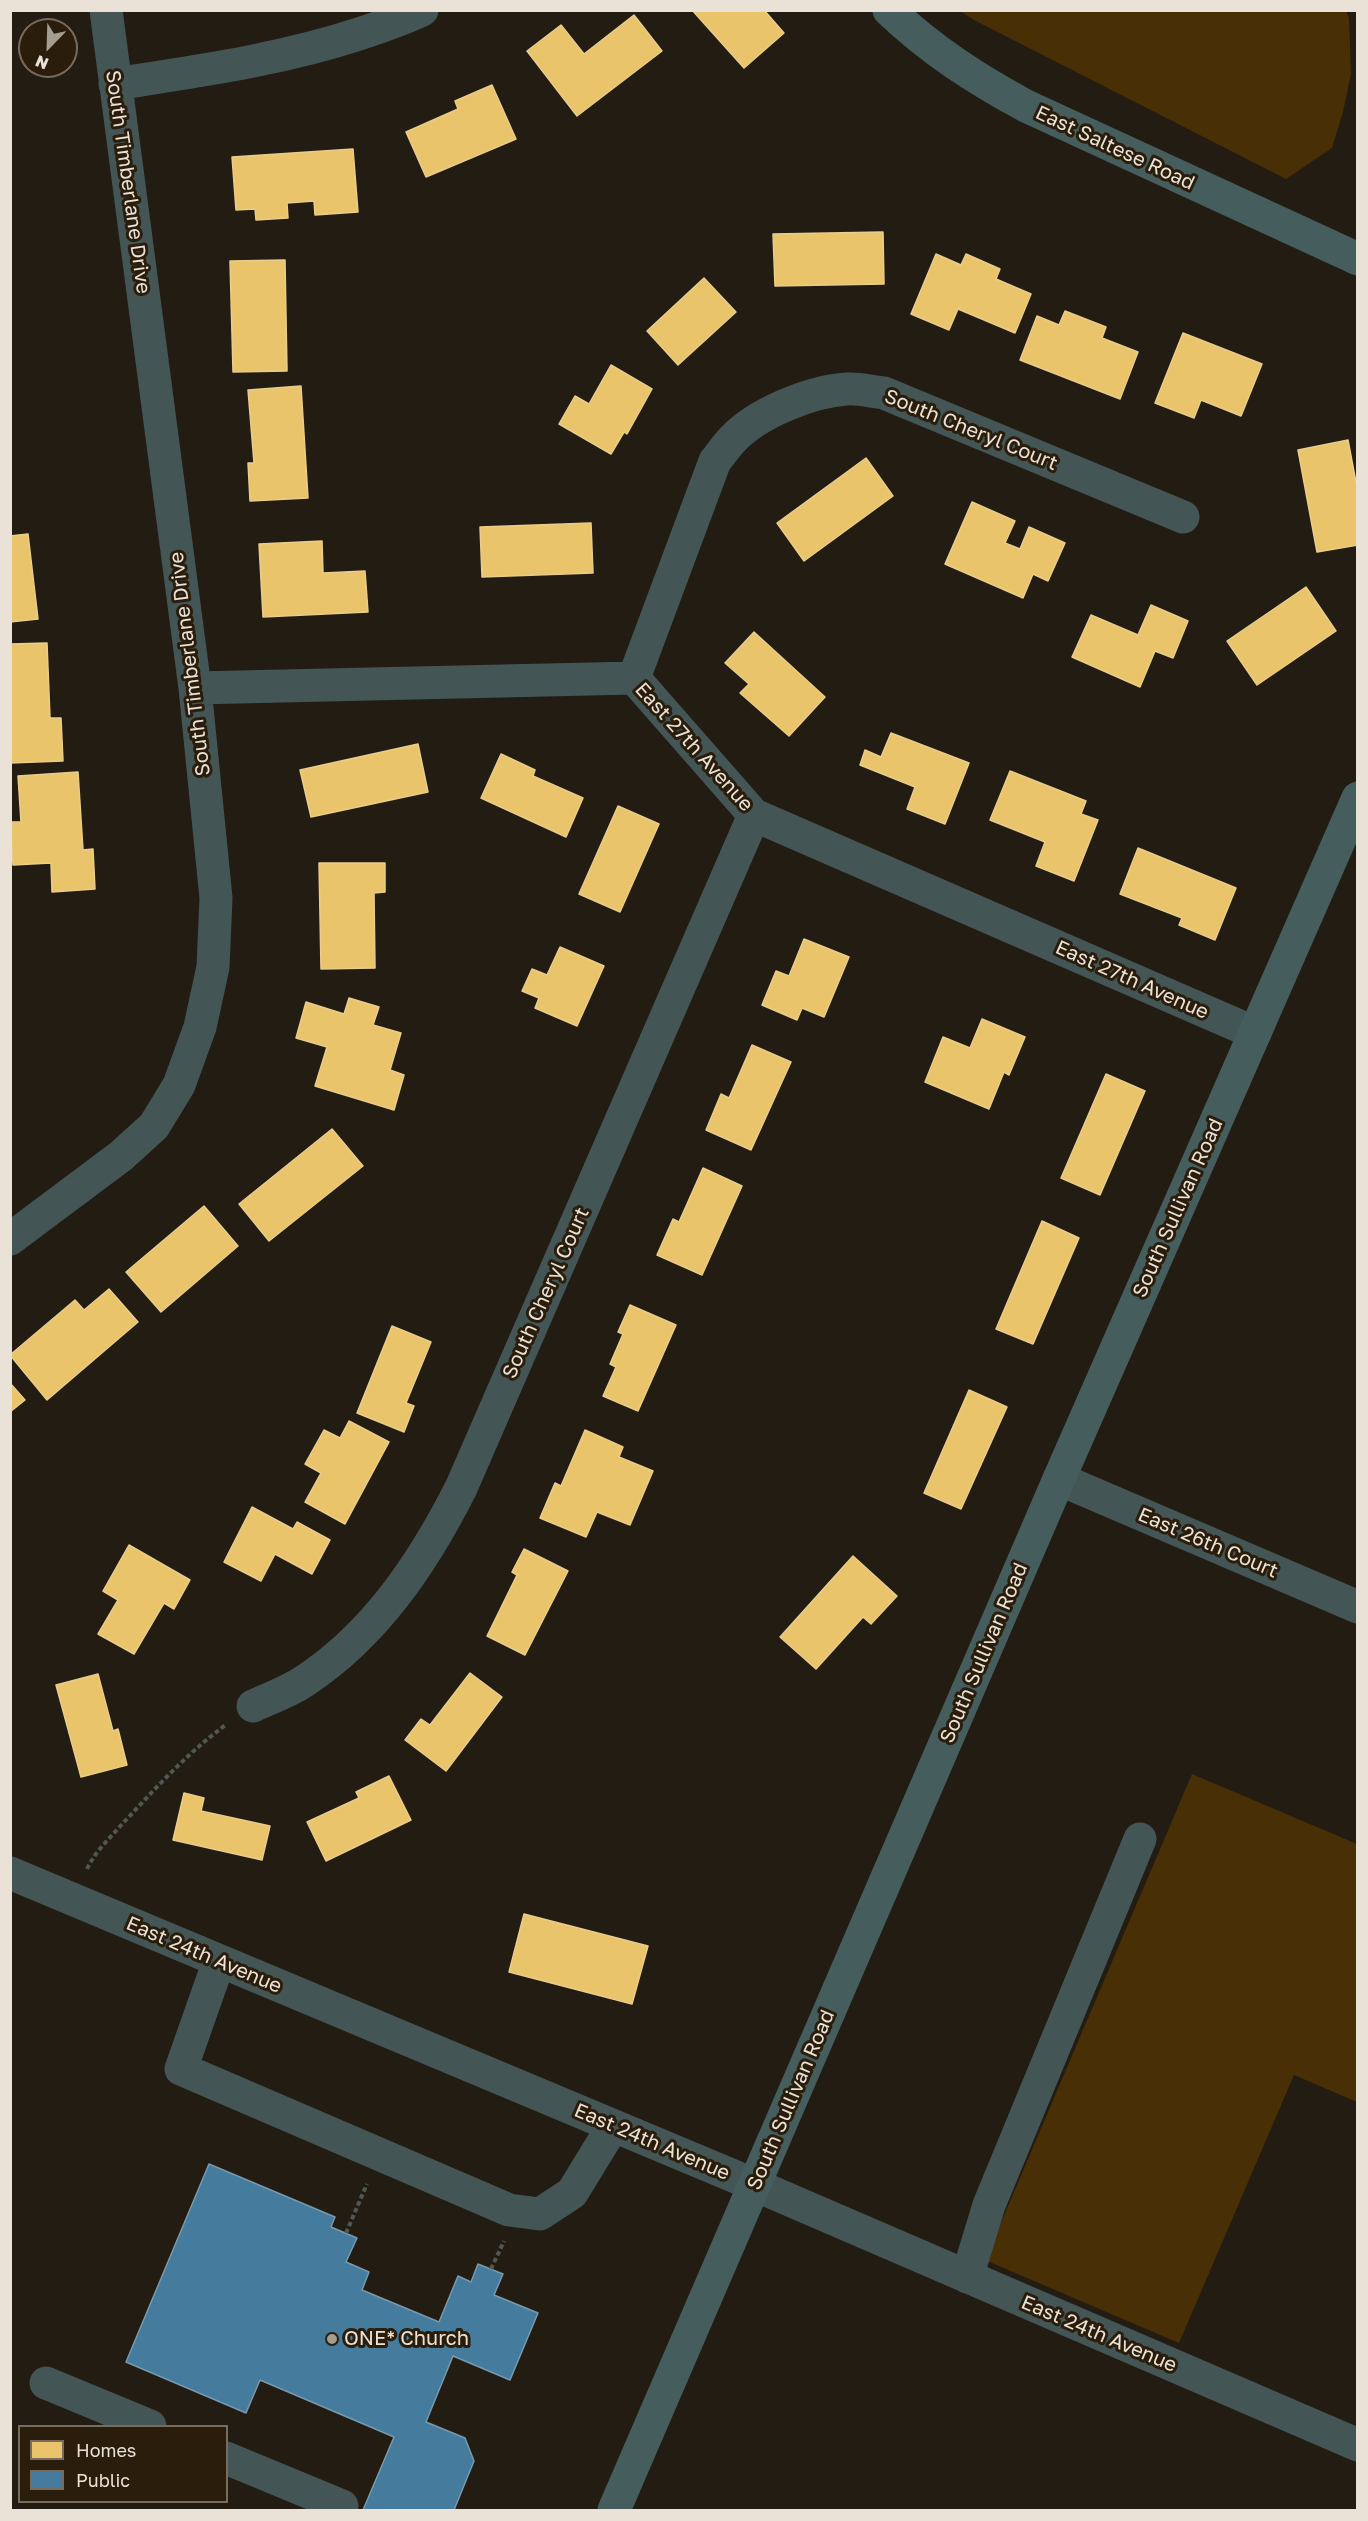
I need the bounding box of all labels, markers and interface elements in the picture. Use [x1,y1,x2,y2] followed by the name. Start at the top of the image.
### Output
[18,18,78,78] north arrow
[32,51,51,74] text: N
[100,69,156,295] street label: South Timberlane Drive
[1032,101,1198,195] street label: East Saltese Road
[881,384,1061,476] street label: South Cheryl Court
[164,551,216,777] street label: South Timberlane Drive
[630,678,758,816] street label: East 27th Avenue
[1052,935,1212,1025] street label: East 27th Avenue
[1128,1115,1228,1301] street label: South Sullivan Road
[497,1204,595,1382] street label: South Cheryl Court
[1134,1503,1282,1583] street label: East 26th Court
[935,1559,1033,1747] street label: South Sullivan Road
[123,1911,285,1999] street label: East 24th Avenue
[742,2006,840,2194] street label: South Sullivan Road
[571,2098,733,2186] street label: East 24th Avenue
[1018,2290,1180,2378] street label: East 24th Avenue
[344,2327,469,2351] place label: ONE* Church
[325,2332,339,2346] marker: ONE* Church
[18,2425,228,2503] legend
[76,2439,136,2461] text: Homes
[76,2469,130,2491] text: Public

